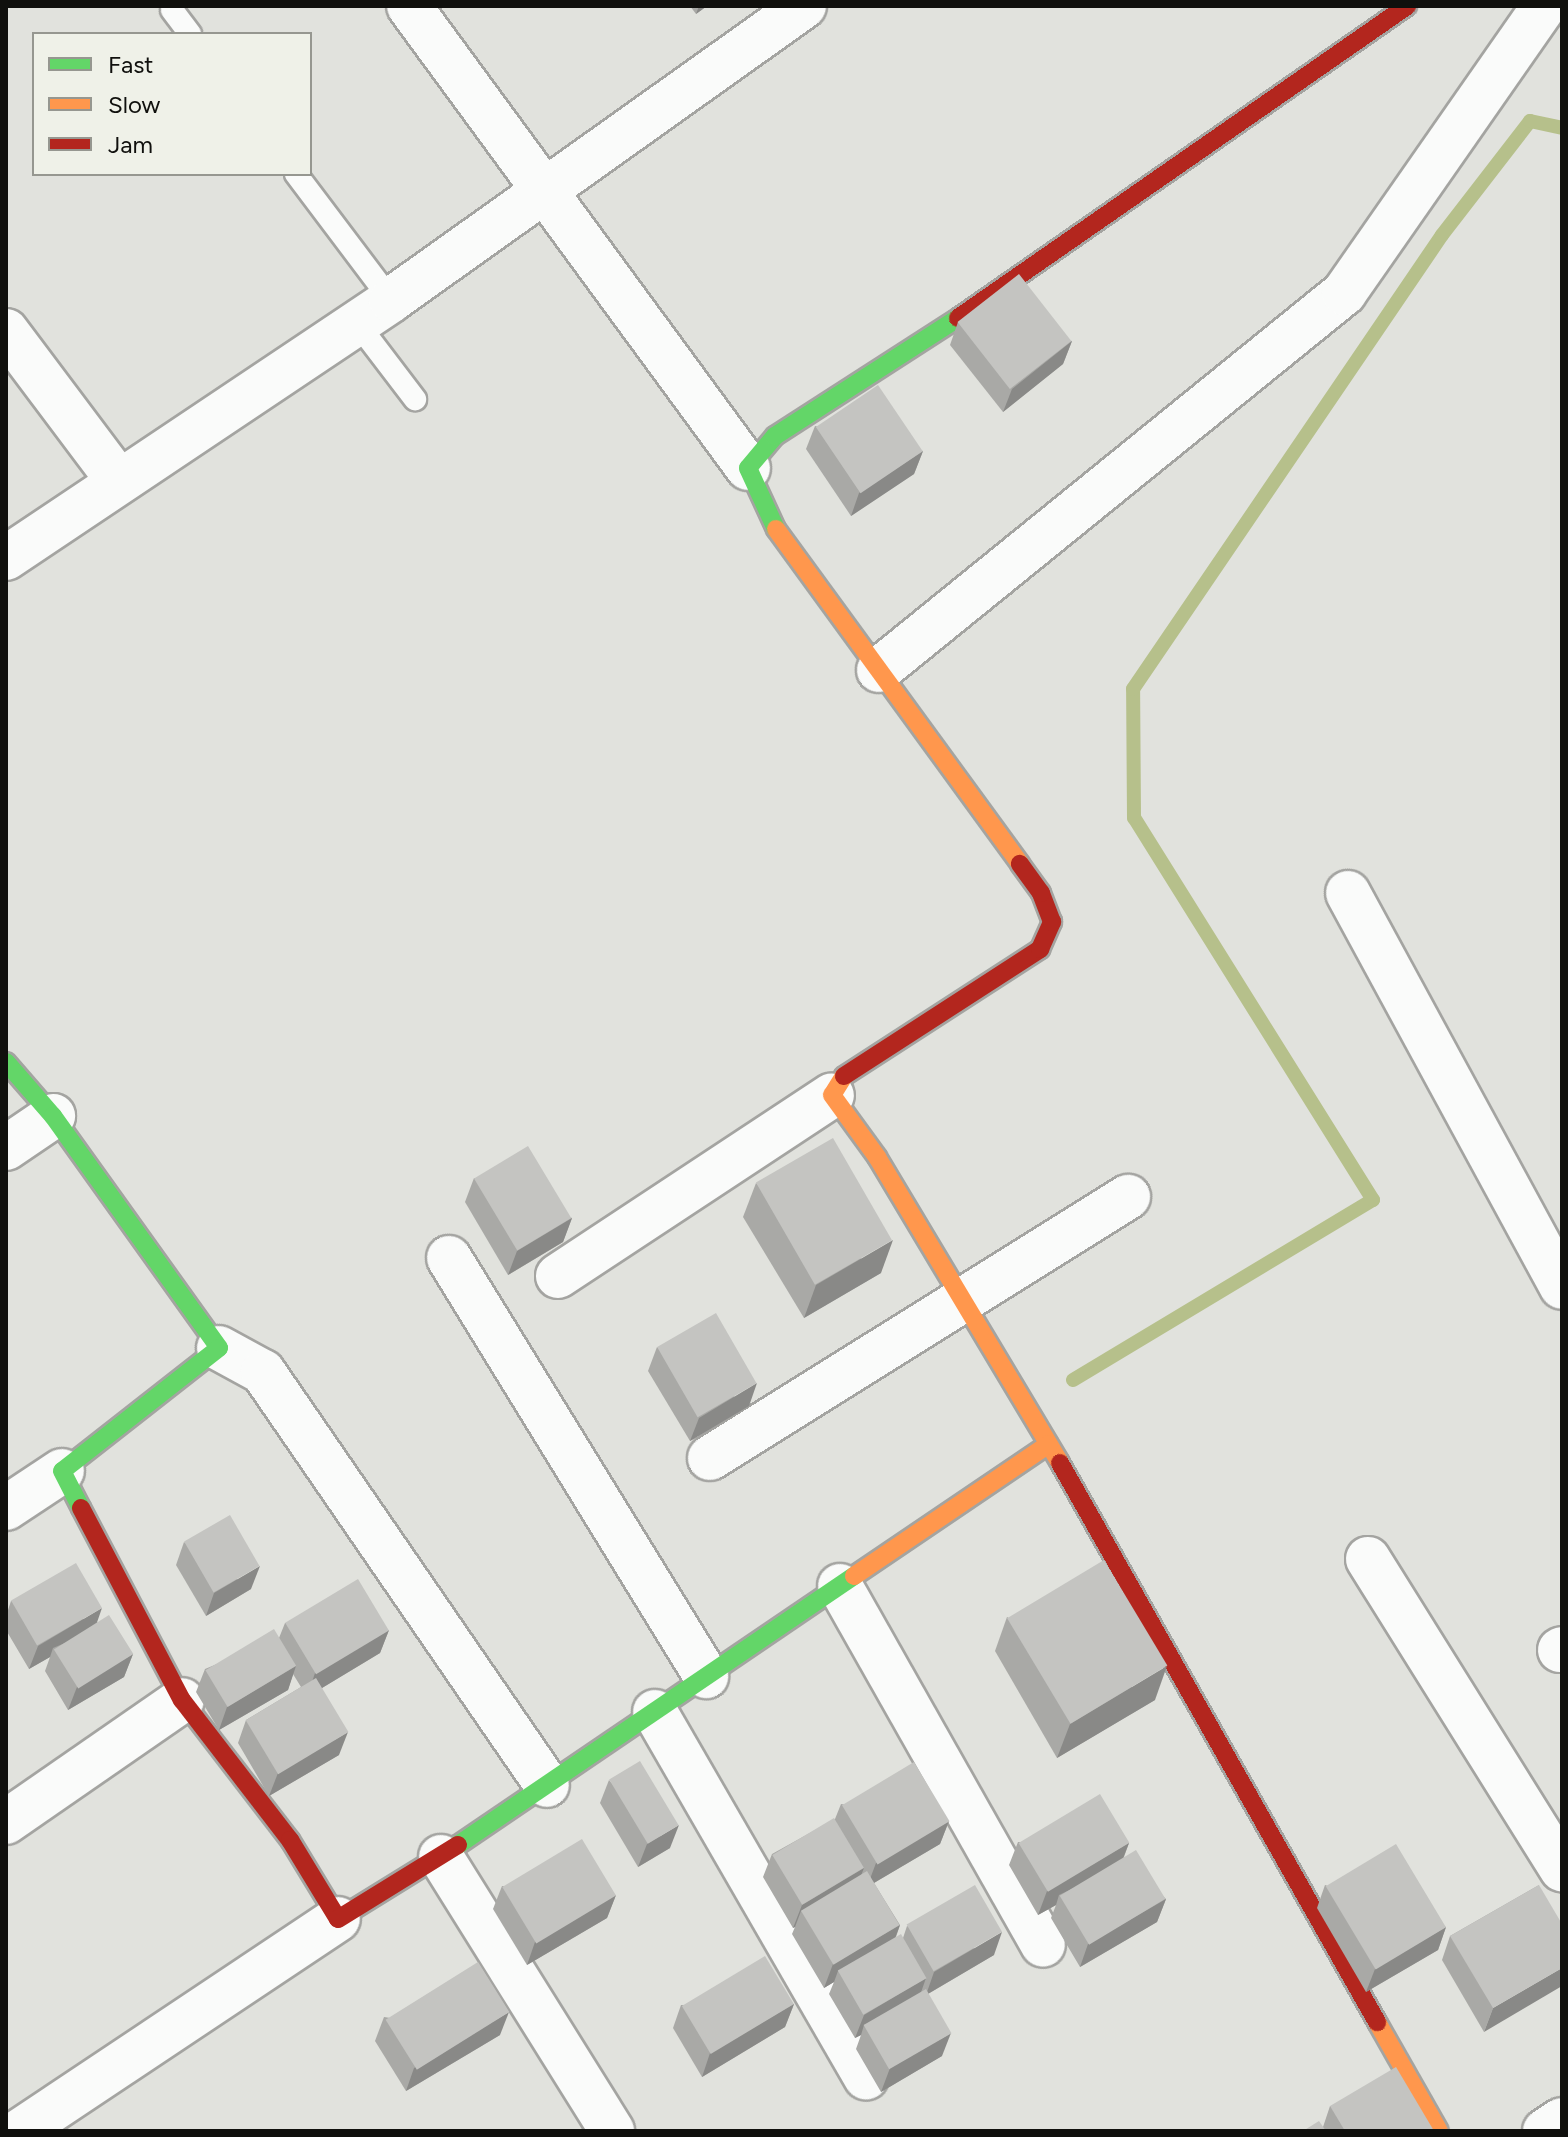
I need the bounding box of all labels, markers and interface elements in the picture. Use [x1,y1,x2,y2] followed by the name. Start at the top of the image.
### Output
[32,32,312,176] legend
[108,50,153,79] text: Fast
[108,90,160,119] text: Slow
[108,130,153,159] text: Jam

